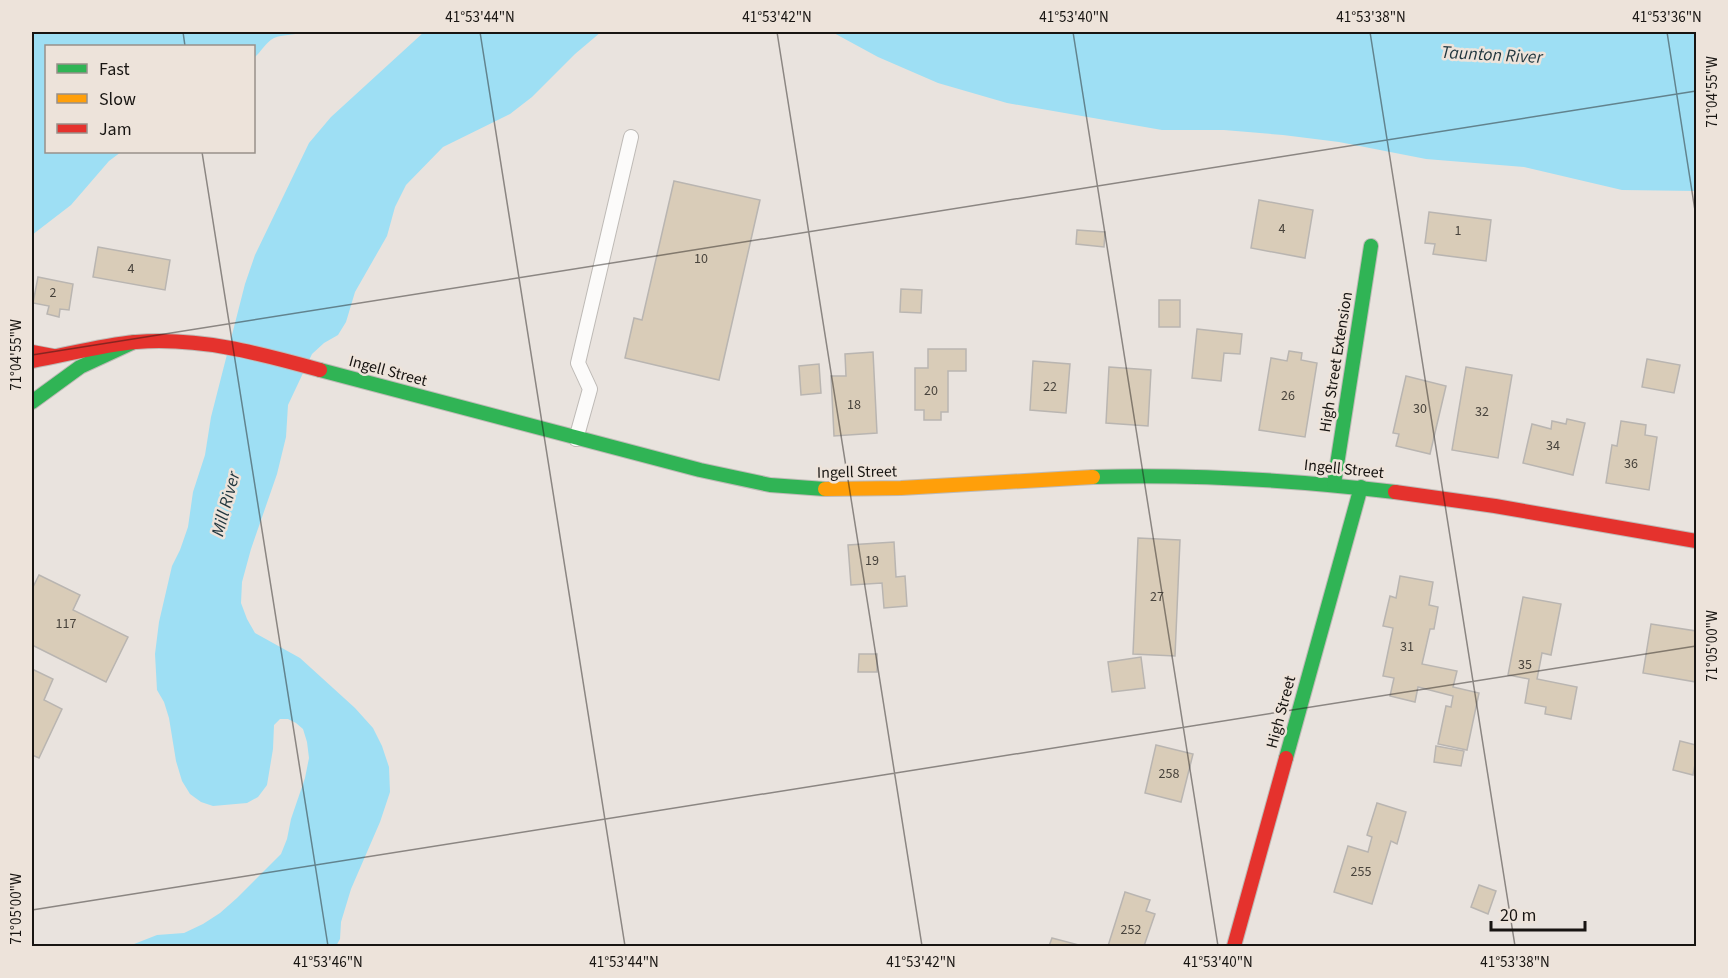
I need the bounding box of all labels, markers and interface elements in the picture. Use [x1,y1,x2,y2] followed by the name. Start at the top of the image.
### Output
[445,7,515,28] text: 41°53'44"N
[742,7,812,28] text: 41°53'42"N
[1039,7,1109,28] text: 41°53'40"N
[1336,7,1406,28] text: 41°53'38"N
[1632,7,1702,28] text: 41°53'36"N
[1441,40,1544,70] water label: Taunton River
[45,45,255,153] legend
[1702,56,1723,128] text: 71°04'55"W
[99,57,130,82] text: Fast
[99,87,136,112] text: Slow
[99,117,132,142] text: Jam
[1279,219,1286,239] house number: 4
[1455,221,1462,241] house number: 1
[694,249,708,269] house number: 10
[128,259,135,279] house number: 4
[50,283,57,303] house number: 2
[1314,290,1358,434] street label: High Street Extension
[6,319,27,391] text: 71°04'55"W
[346,350,430,392] street label: Ingell Street
[1043,377,1057,397] house number: 22
[924,381,938,401] house number: 20
[1281,386,1295,406] house number: 26
[847,395,861,415] house number: 18
[1413,399,1427,419] house number: 30
[1475,402,1489,422] house number: 32
[1546,436,1560,456] house number: 34
[1303,454,1386,484] street label: Ingell Street
[1624,454,1638,474] house number: 36
[817,460,898,484] street label: Ingell Street
[205,468,247,539] water label: Mill River
[865,551,879,571] house number: 19
[1150,587,1164,607] house number: 27
[1702,610,1723,682] text: 71°05'00"W
[56,614,76,634] house number: 117
[1400,637,1414,657] house number: 31
[1518,655,1532,675] house number: 35
[1261,673,1301,751] street label: High Street
[1159,764,1179,784] house number: 258
[1351,862,1371,882] house number: 255
[6,873,27,945] text: 71°05'00"W
[1491,894,1586,932] scale bar
[1500,903,1536,928] text: 20 m
[1121,920,1141,940] house number: 252
[293,952,363,973] text: 41°53'46"N
[589,952,659,973] text: 41°53'44"N
[886,952,956,973] text: 41°53'42"N
[1183,952,1253,973] text: 41°53'40"N
[1480,952,1550,973] text: 41°53'38"N

